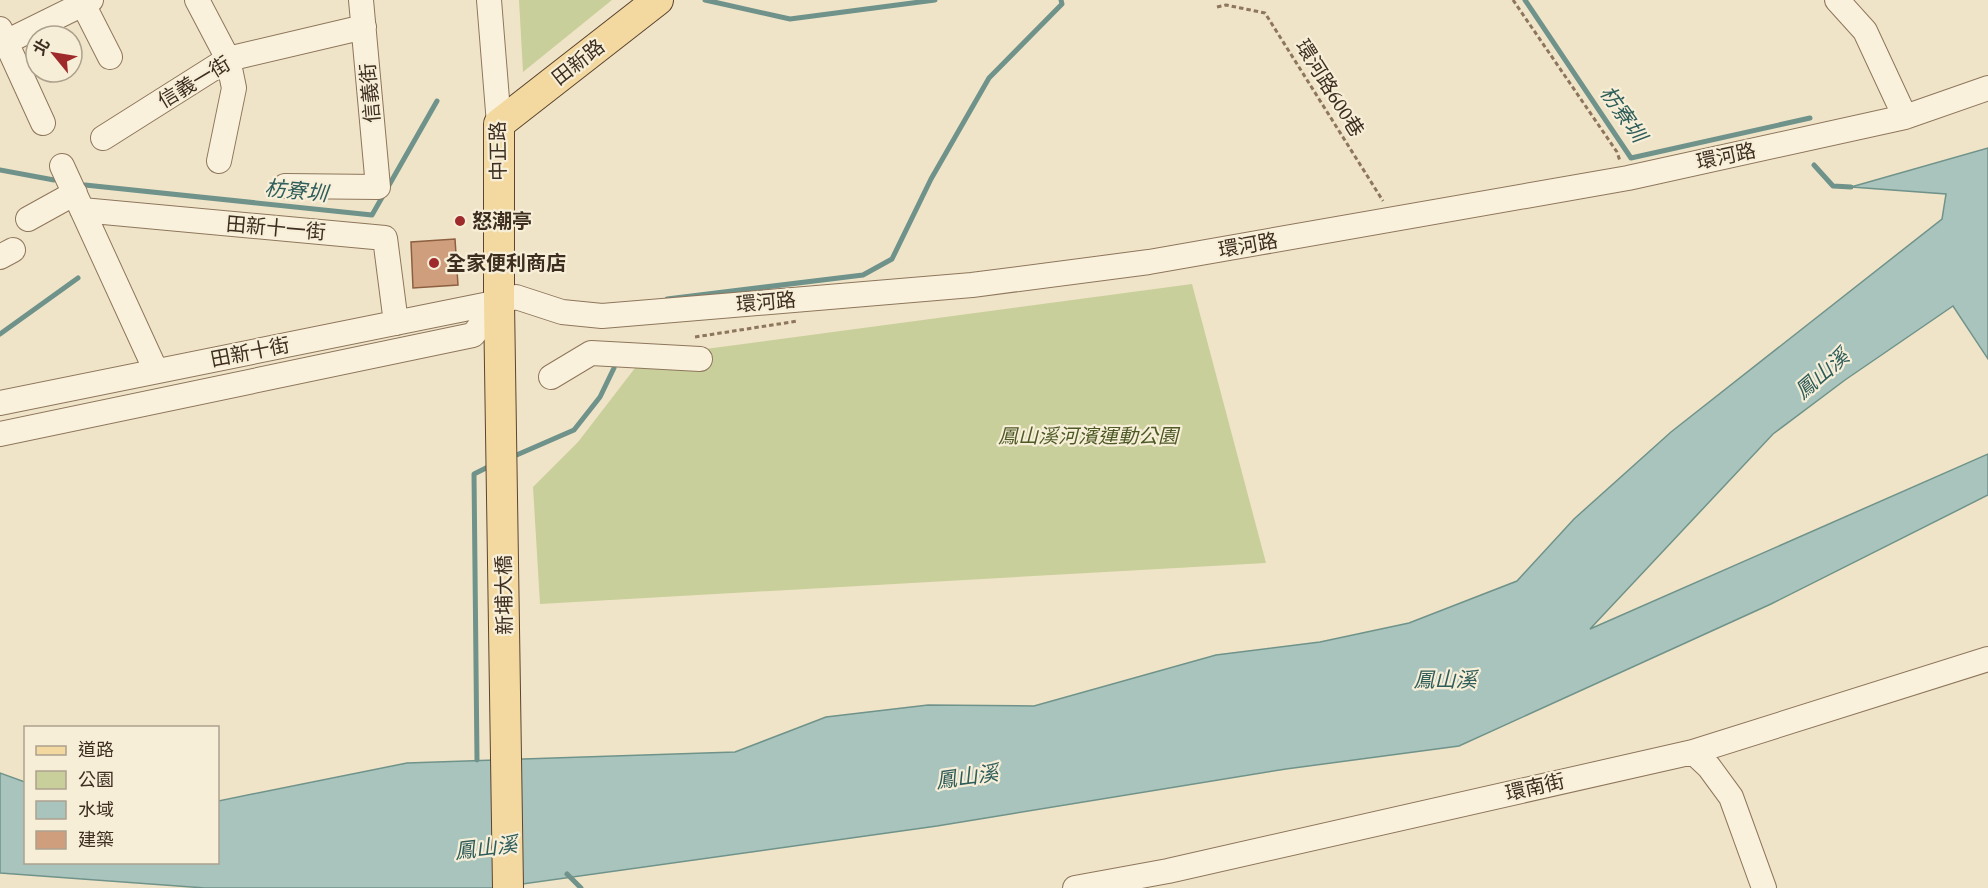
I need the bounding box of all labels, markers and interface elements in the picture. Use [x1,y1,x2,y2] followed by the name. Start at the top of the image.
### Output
[24,24,84,84] north arrow
[546,32,611,93] street label: 田新路
[27,34,56,60] text: 北
[1287,34,1371,143] street label: 環河路600巷
[153,49,237,116] street label: 信義一街
[353,62,389,124] street label: 信義街
[1591,80,1655,152] water label: 枋寮圳
[483,121,515,181] street label: 中正路
[1694,136,1759,178] street label: 環河路
[263,173,332,212] water label: 枋寮圳
[472,207,532,237] place label: 怒潮亭
[225,210,327,248] street label: 田新十一街
[453,214,467,228] marker: 怒潮亭
[1216,226,1280,266] street label: 環河路
[446,249,566,279] place label: 全家便利商店
[427,256,441,270] marker: 全家便利商店
[735,285,797,321] street label: 環河路
[208,331,292,375] street label: 田新十街
[1788,340,1859,407] water label: 鳳山溪
[998,422,1181,452] park label: 鳳山溪河濱運動公園
[489,555,521,635] street label: 新埔大橋
[1414,665,1479,697] water label: 鳳山溪
[24,726,219,864] legend
[78,737,114,764] text: 道路
[934,757,1004,798] water label: 鳳山溪
[78,767,114,794] text: 公園
[1503,767,1568,809] street label: 環南街
[78,797,114,824] text: 水域
[78,827,114,854] text: 建築
[453,829,522,869] water label: 鳳山溪

